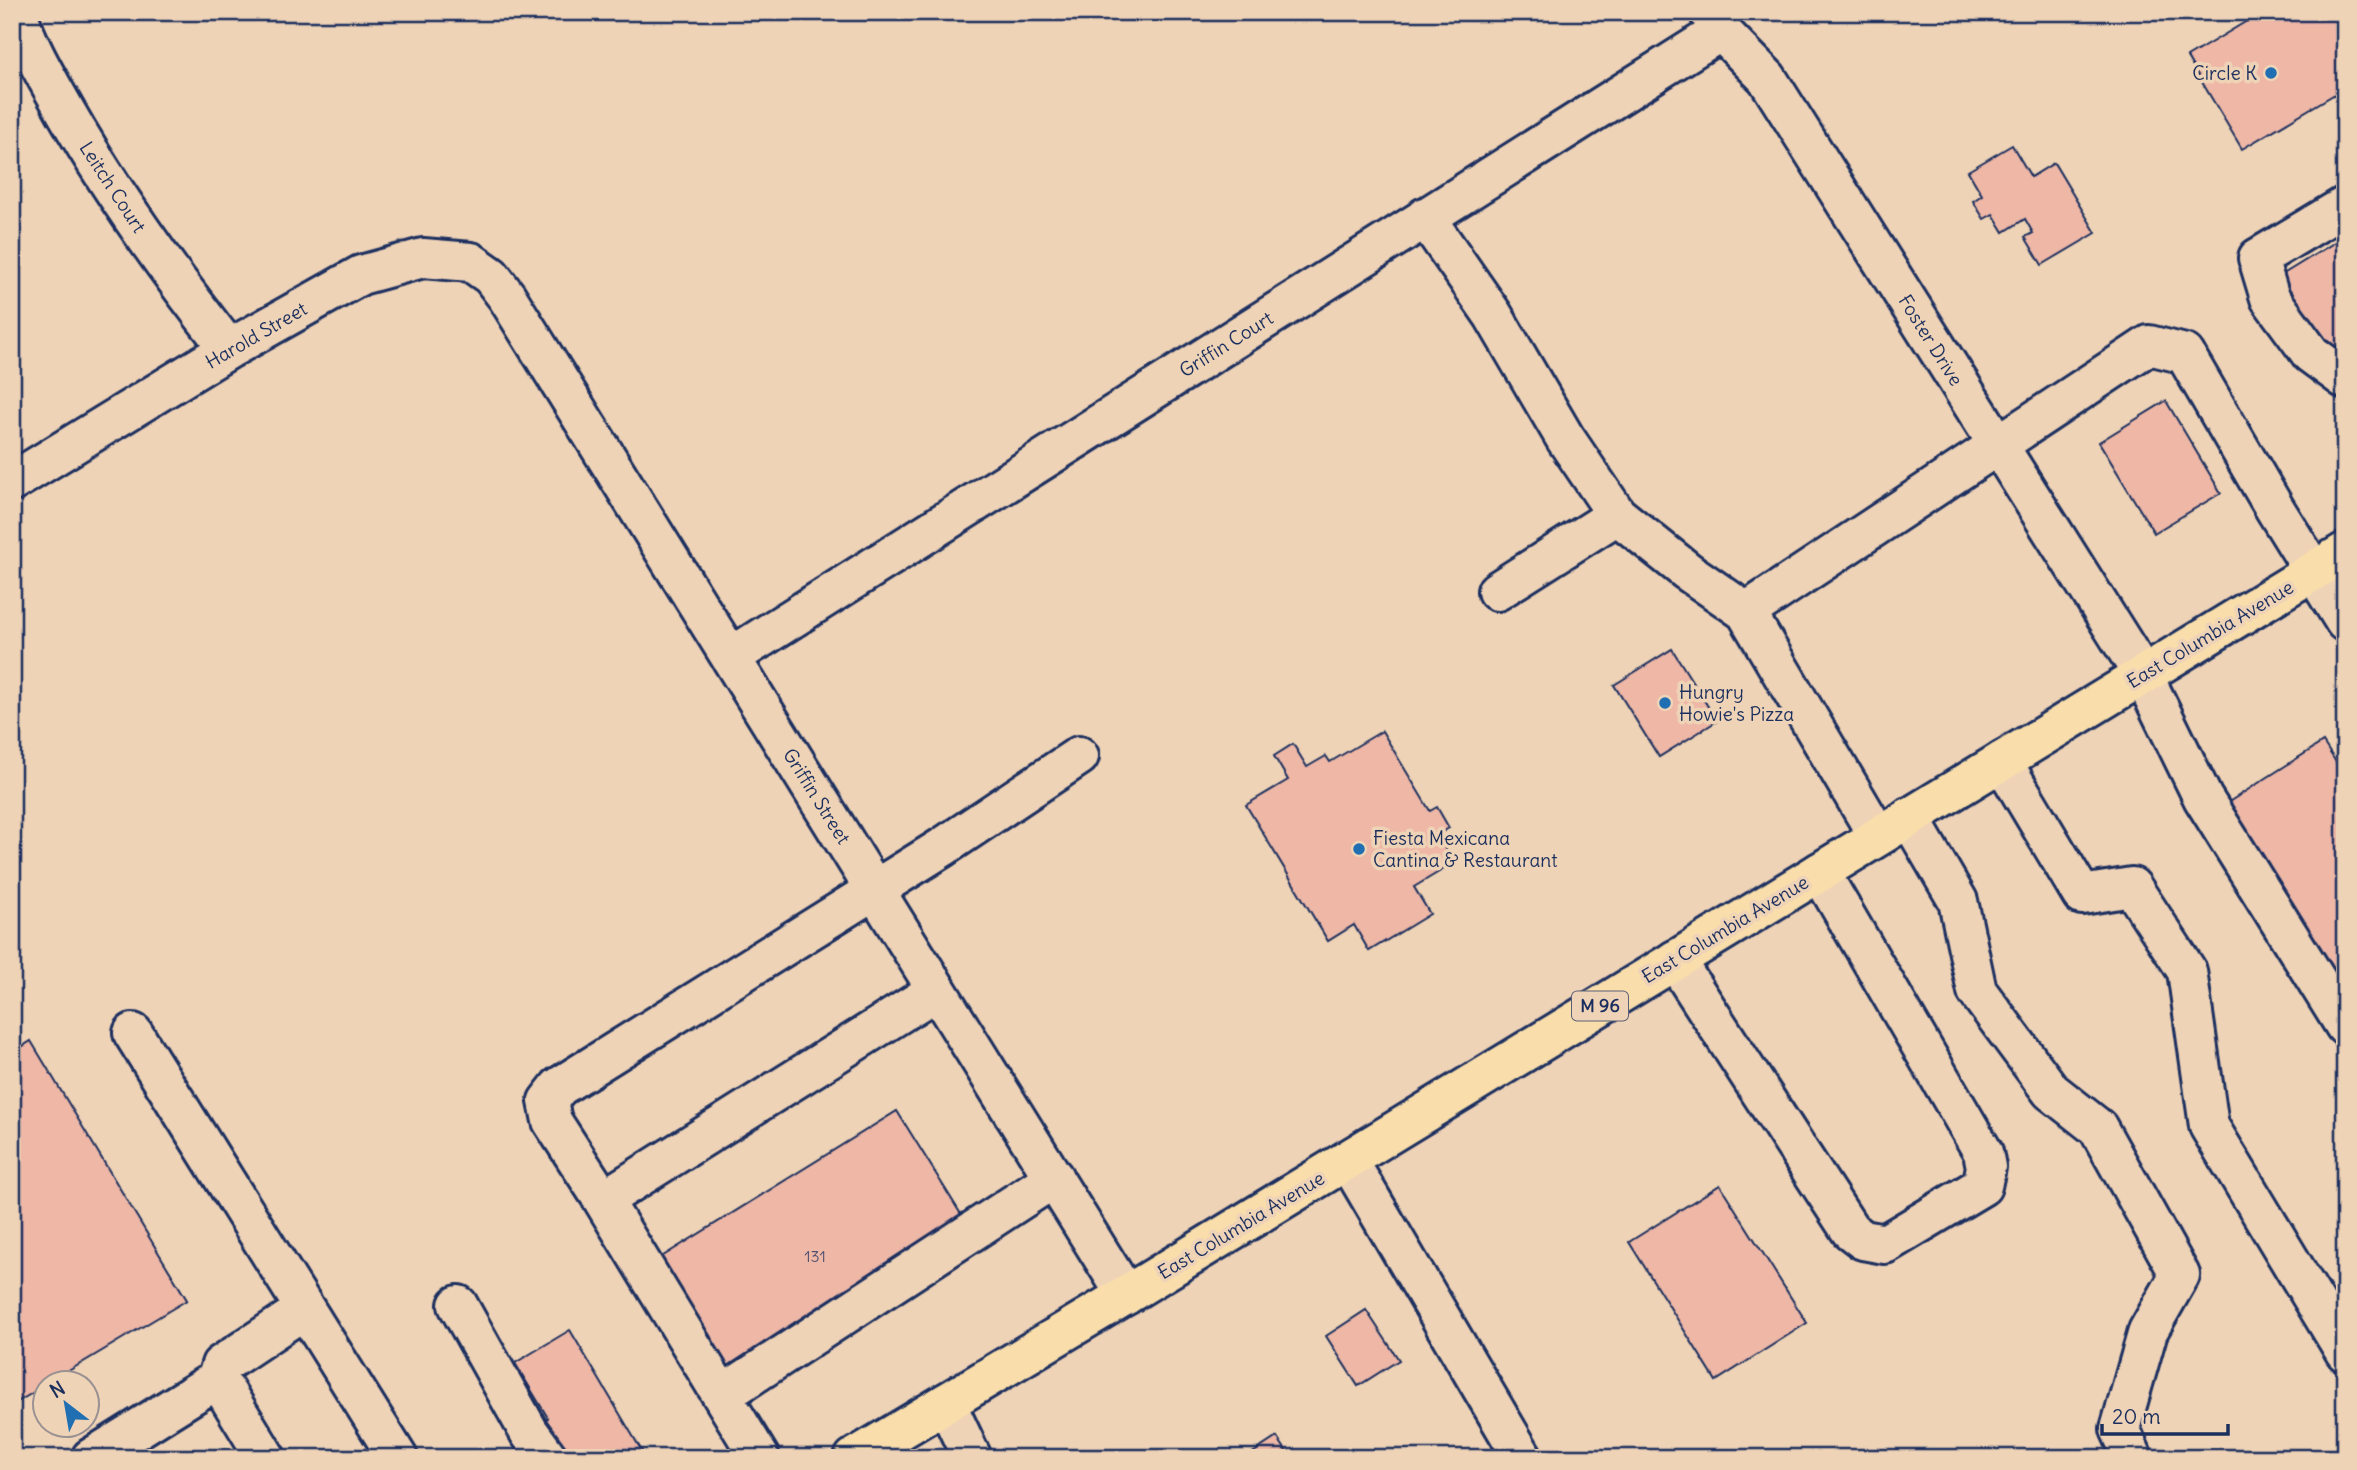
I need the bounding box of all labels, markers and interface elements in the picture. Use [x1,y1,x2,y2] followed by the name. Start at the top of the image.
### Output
[2192,61,2257,85] place label: Circle K
[2263,65,2279,81] marker: Circle K
[75,137,151,237] street label: Leitch Court
[1894,290,1968,390] street label: Foster Drive
[201,296,311,374] street label: Harold Street
[1175,306,1277,382] street label: Griffin Court
[2122,575,2298,693] street label: East Columbia Avenue
[1679,680,1794,726] place label: Hungry Howie's Pizza
[1657,695,1673,711] marker: Hungry Howie's Pizza
[778,744,856,848] street label: Griffin Street
[1373,826,1558,872] place label: Fiesta Mexicana Cantina & Restaurant
[1351,841,1367,857] marker: Fiesta Mexicana Cantina & Restaurant
[1637,870,1813,988] street label: East Columbia Avenue
[1572,992,1628,1021] road number: M 96
[1153,1166,1329,1284] street label: East Columbia Avenue
[804,1246,826,1266] house number: 131
[32,1368,102,1438] north arrow
[45,1376,69,1403] text: N
[2102,1393,2228,1437] scale bar
[2112,1403,2161,1430] text: 20 m

